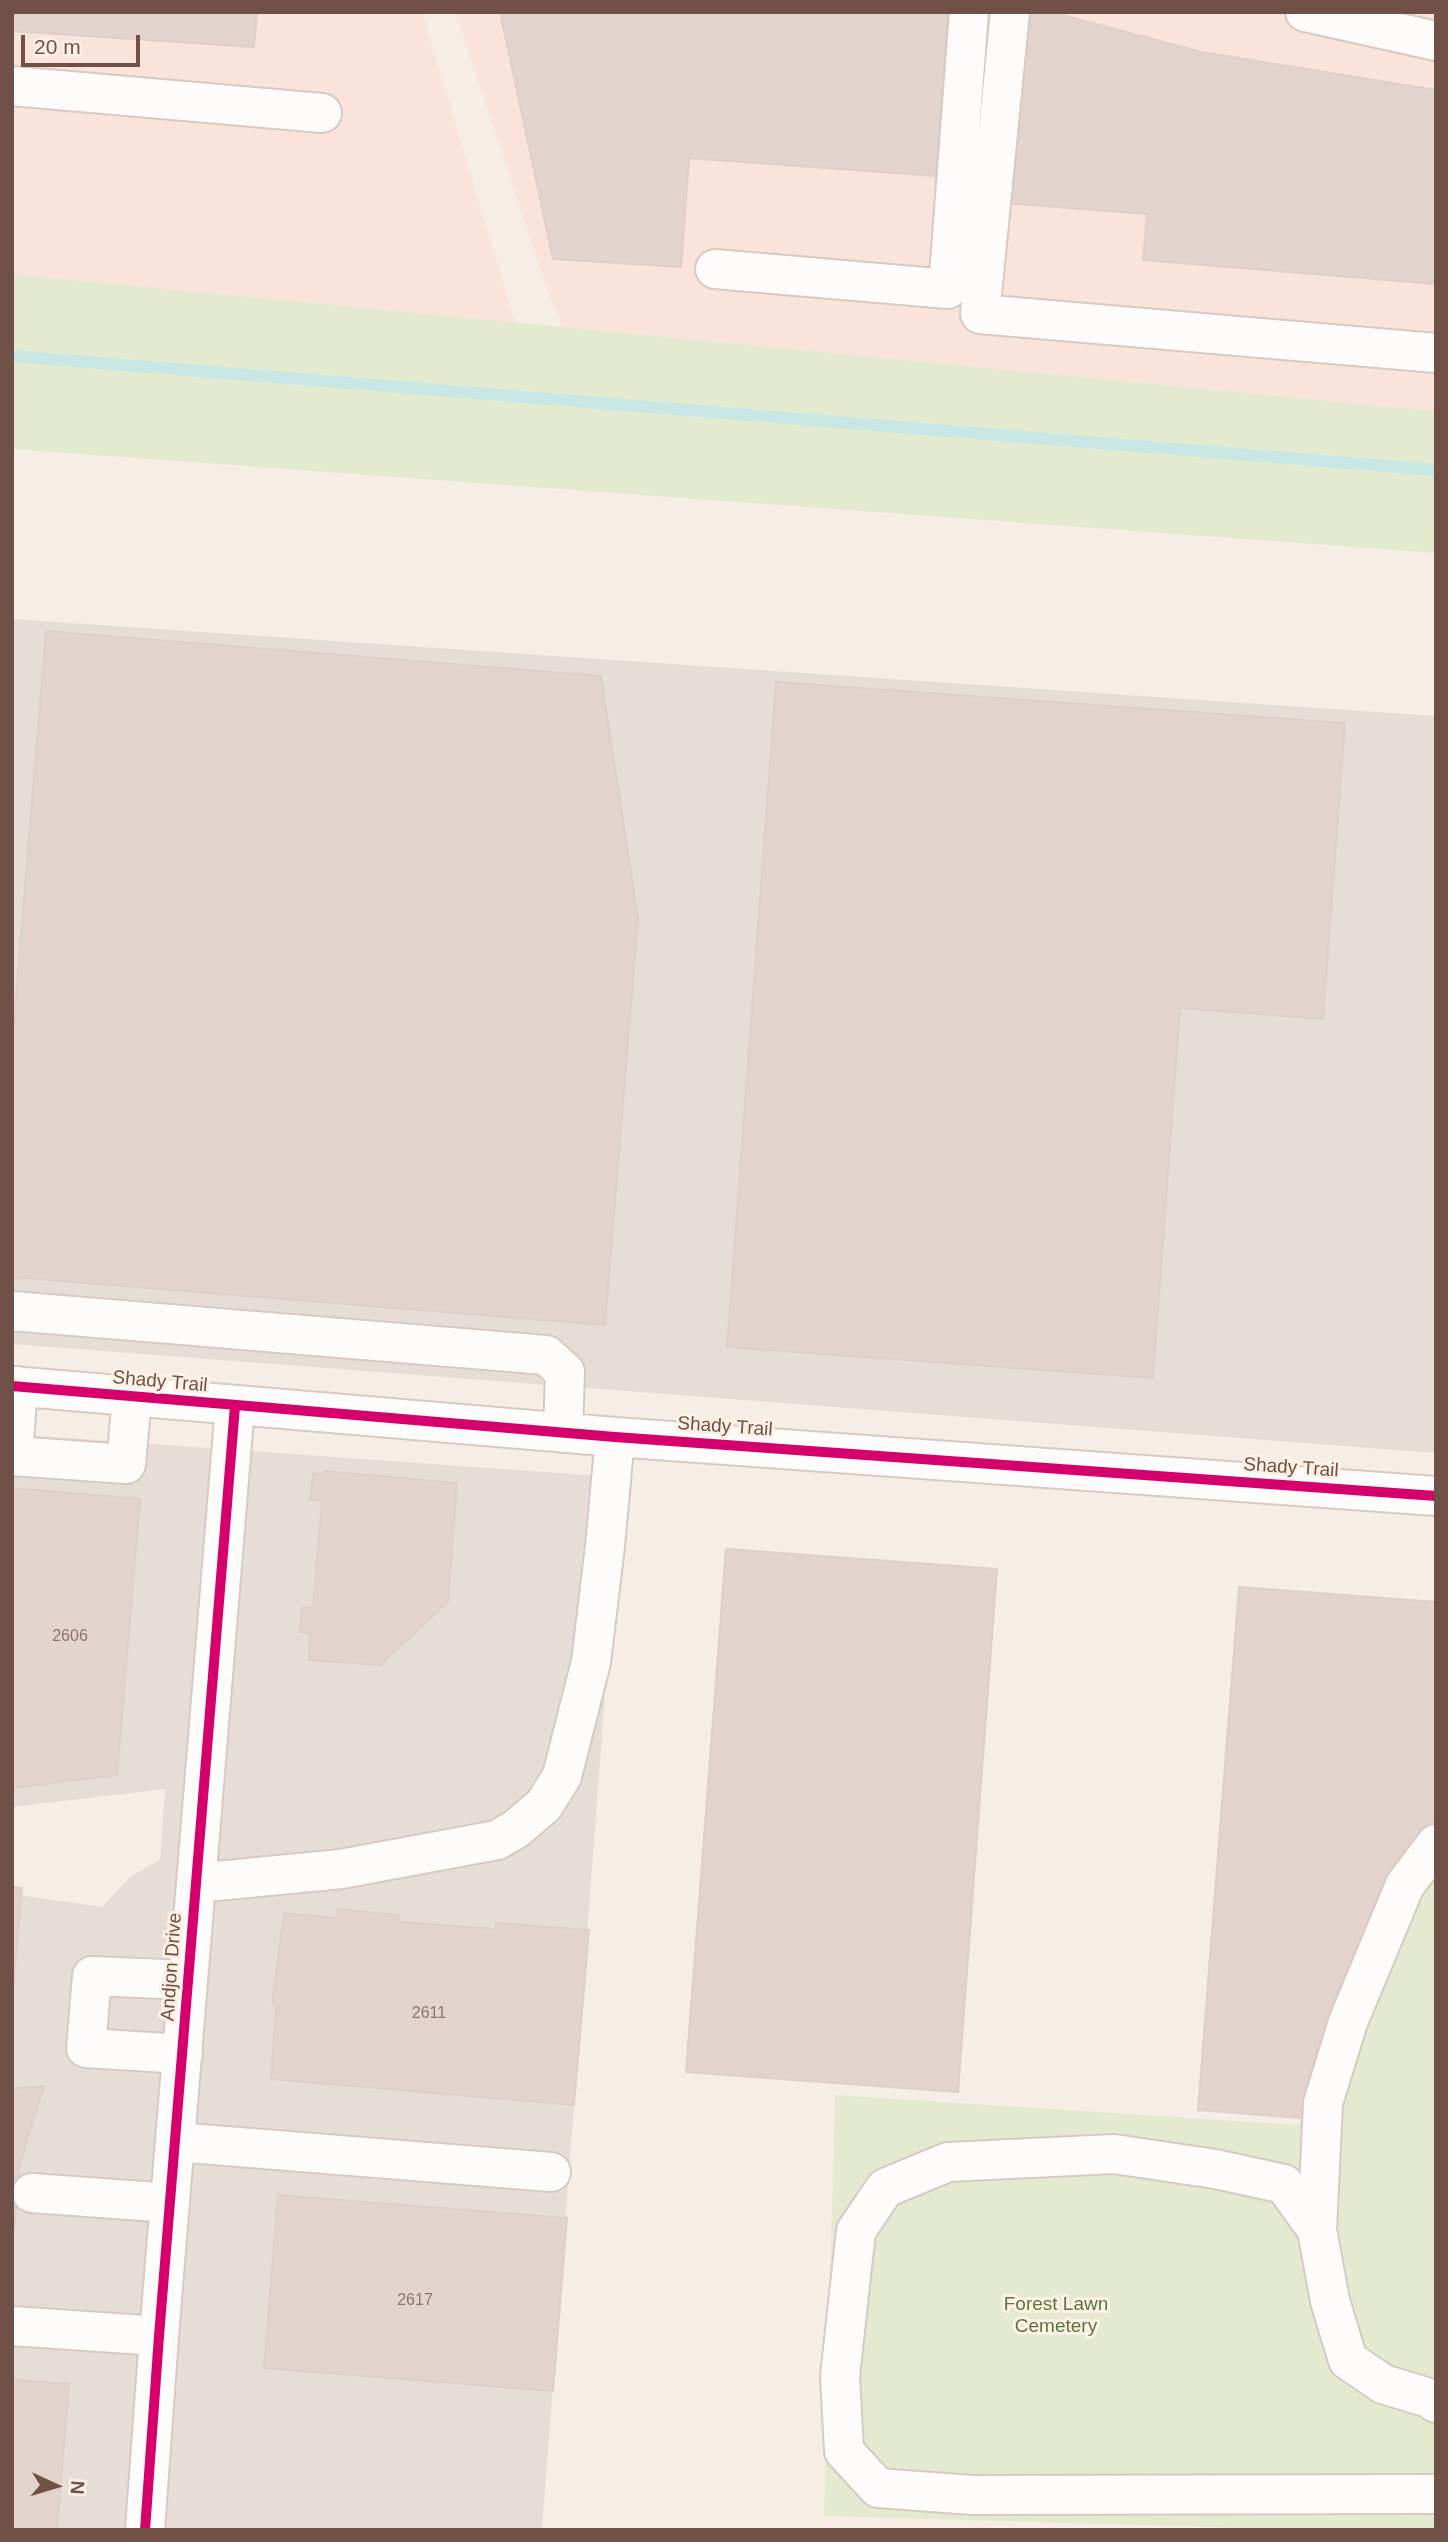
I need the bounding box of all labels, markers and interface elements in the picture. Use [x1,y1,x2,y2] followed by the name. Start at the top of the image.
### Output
[24,21,144,65] scale bar
[34,35,81,58] text: 20 m
[111,1366,209,1398] street label: Shady Trail
[677,1412,773,1442] street label: Shady Trail
[1243,1453,1339,1483] street label: Shady Trail
[52,1627,88,1647] house number: 2606
[157,1912,187,2022] street label: Andjon Drive
[412,2004,446,2024] house number: 2611
[397,2291,433,2311] house number: 2617
[1004,2294,1108,2338] park label: Forest Lawn Cemetery
[21,2451,91,2521] north arrow
[66,2480,88,2495] text: N

